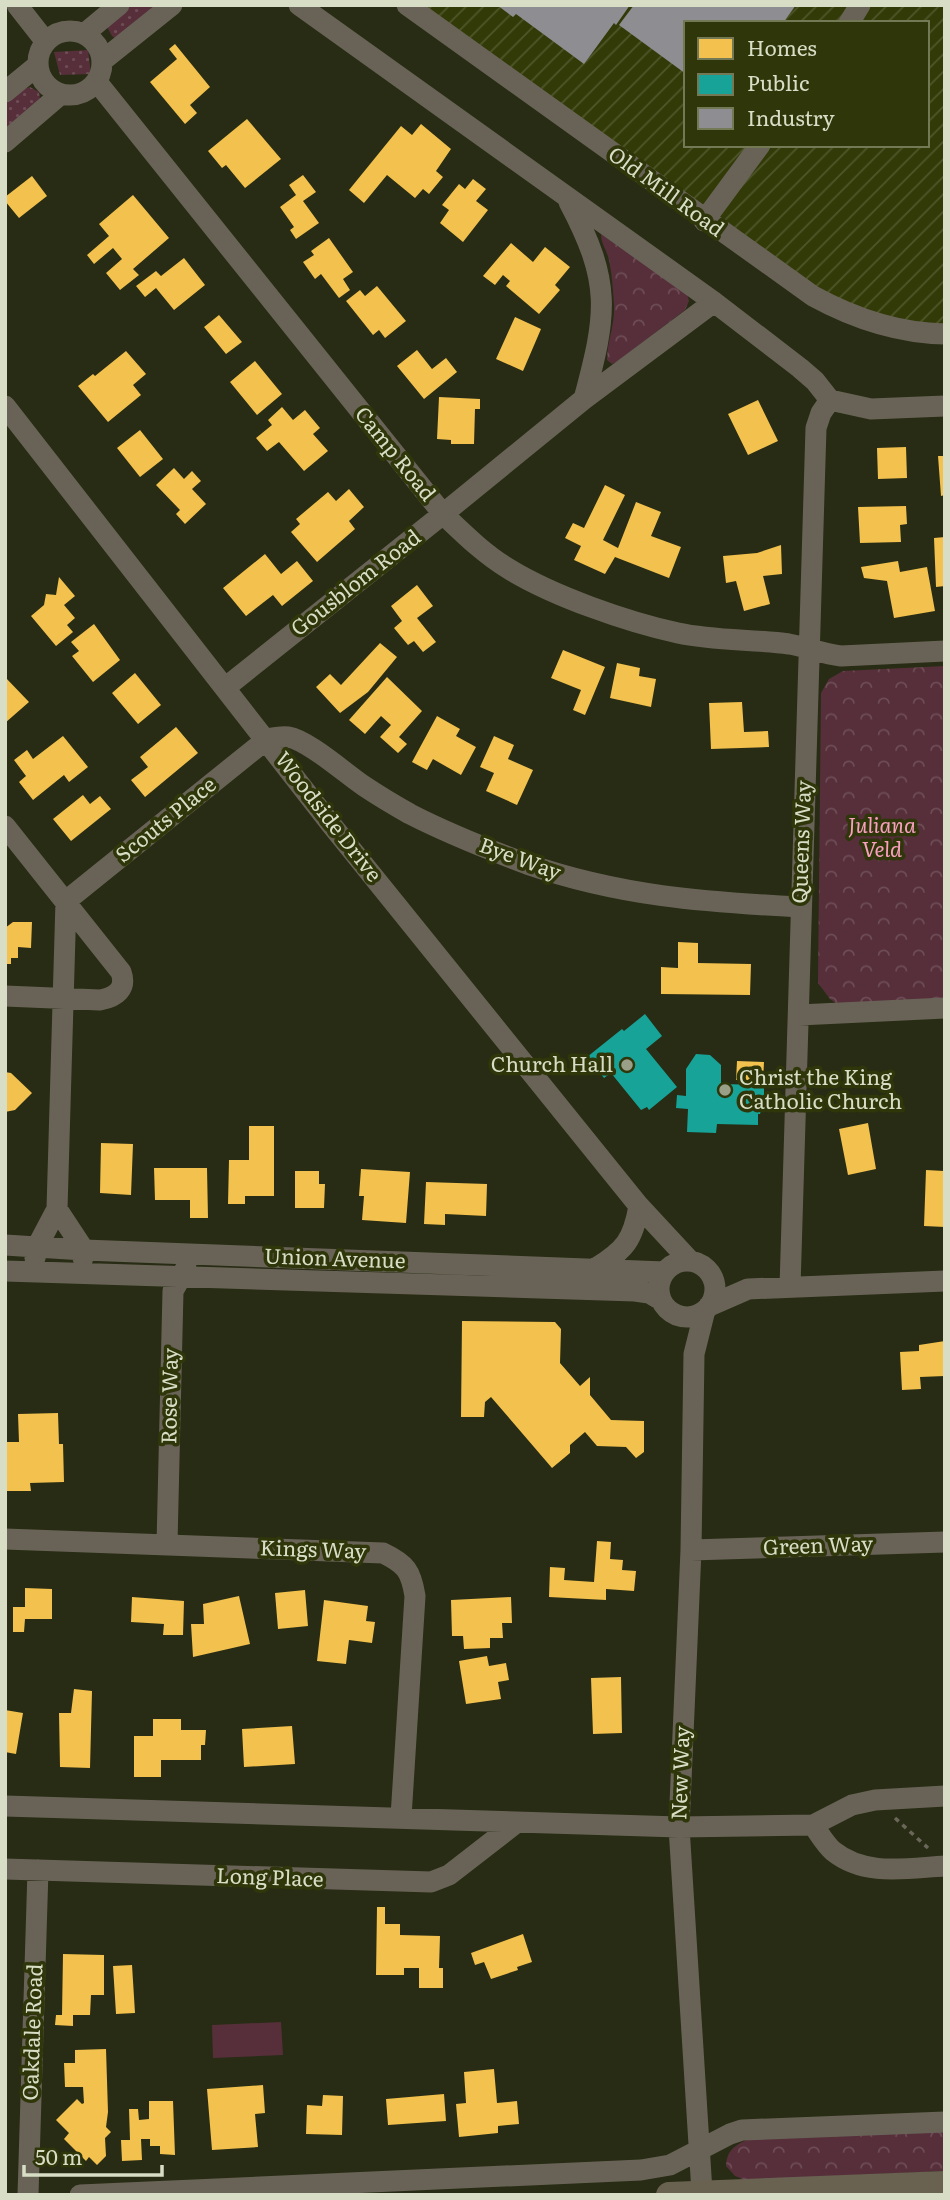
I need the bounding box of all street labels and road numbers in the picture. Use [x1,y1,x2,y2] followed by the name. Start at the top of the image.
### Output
[603,137,732,243] street label: Old Mill Road
[349,398,445,507] street label: Camp Road
[283,520,426,642] street label: Gousblom Road
[269,744,391,887] street label: Woodside Drive
[107,768,222,868] street label: Scouts Place
[782,779,817,904] street label: Queens Way
[476,828,567,886] street label: Bye Way
[264,1239,406,1274] street label: Union Avenue
[151,1347,184,1444] street label: Rose Way
[762,1526,874,1561] street label: Green Way
[259,1530,368,1565] street label: Kings Way
[661,1724,696,1821] street label: New Way
[216,1858,324,1893] street label: Long Place
[13,1963,48,2101] street label: Oakdale Road

